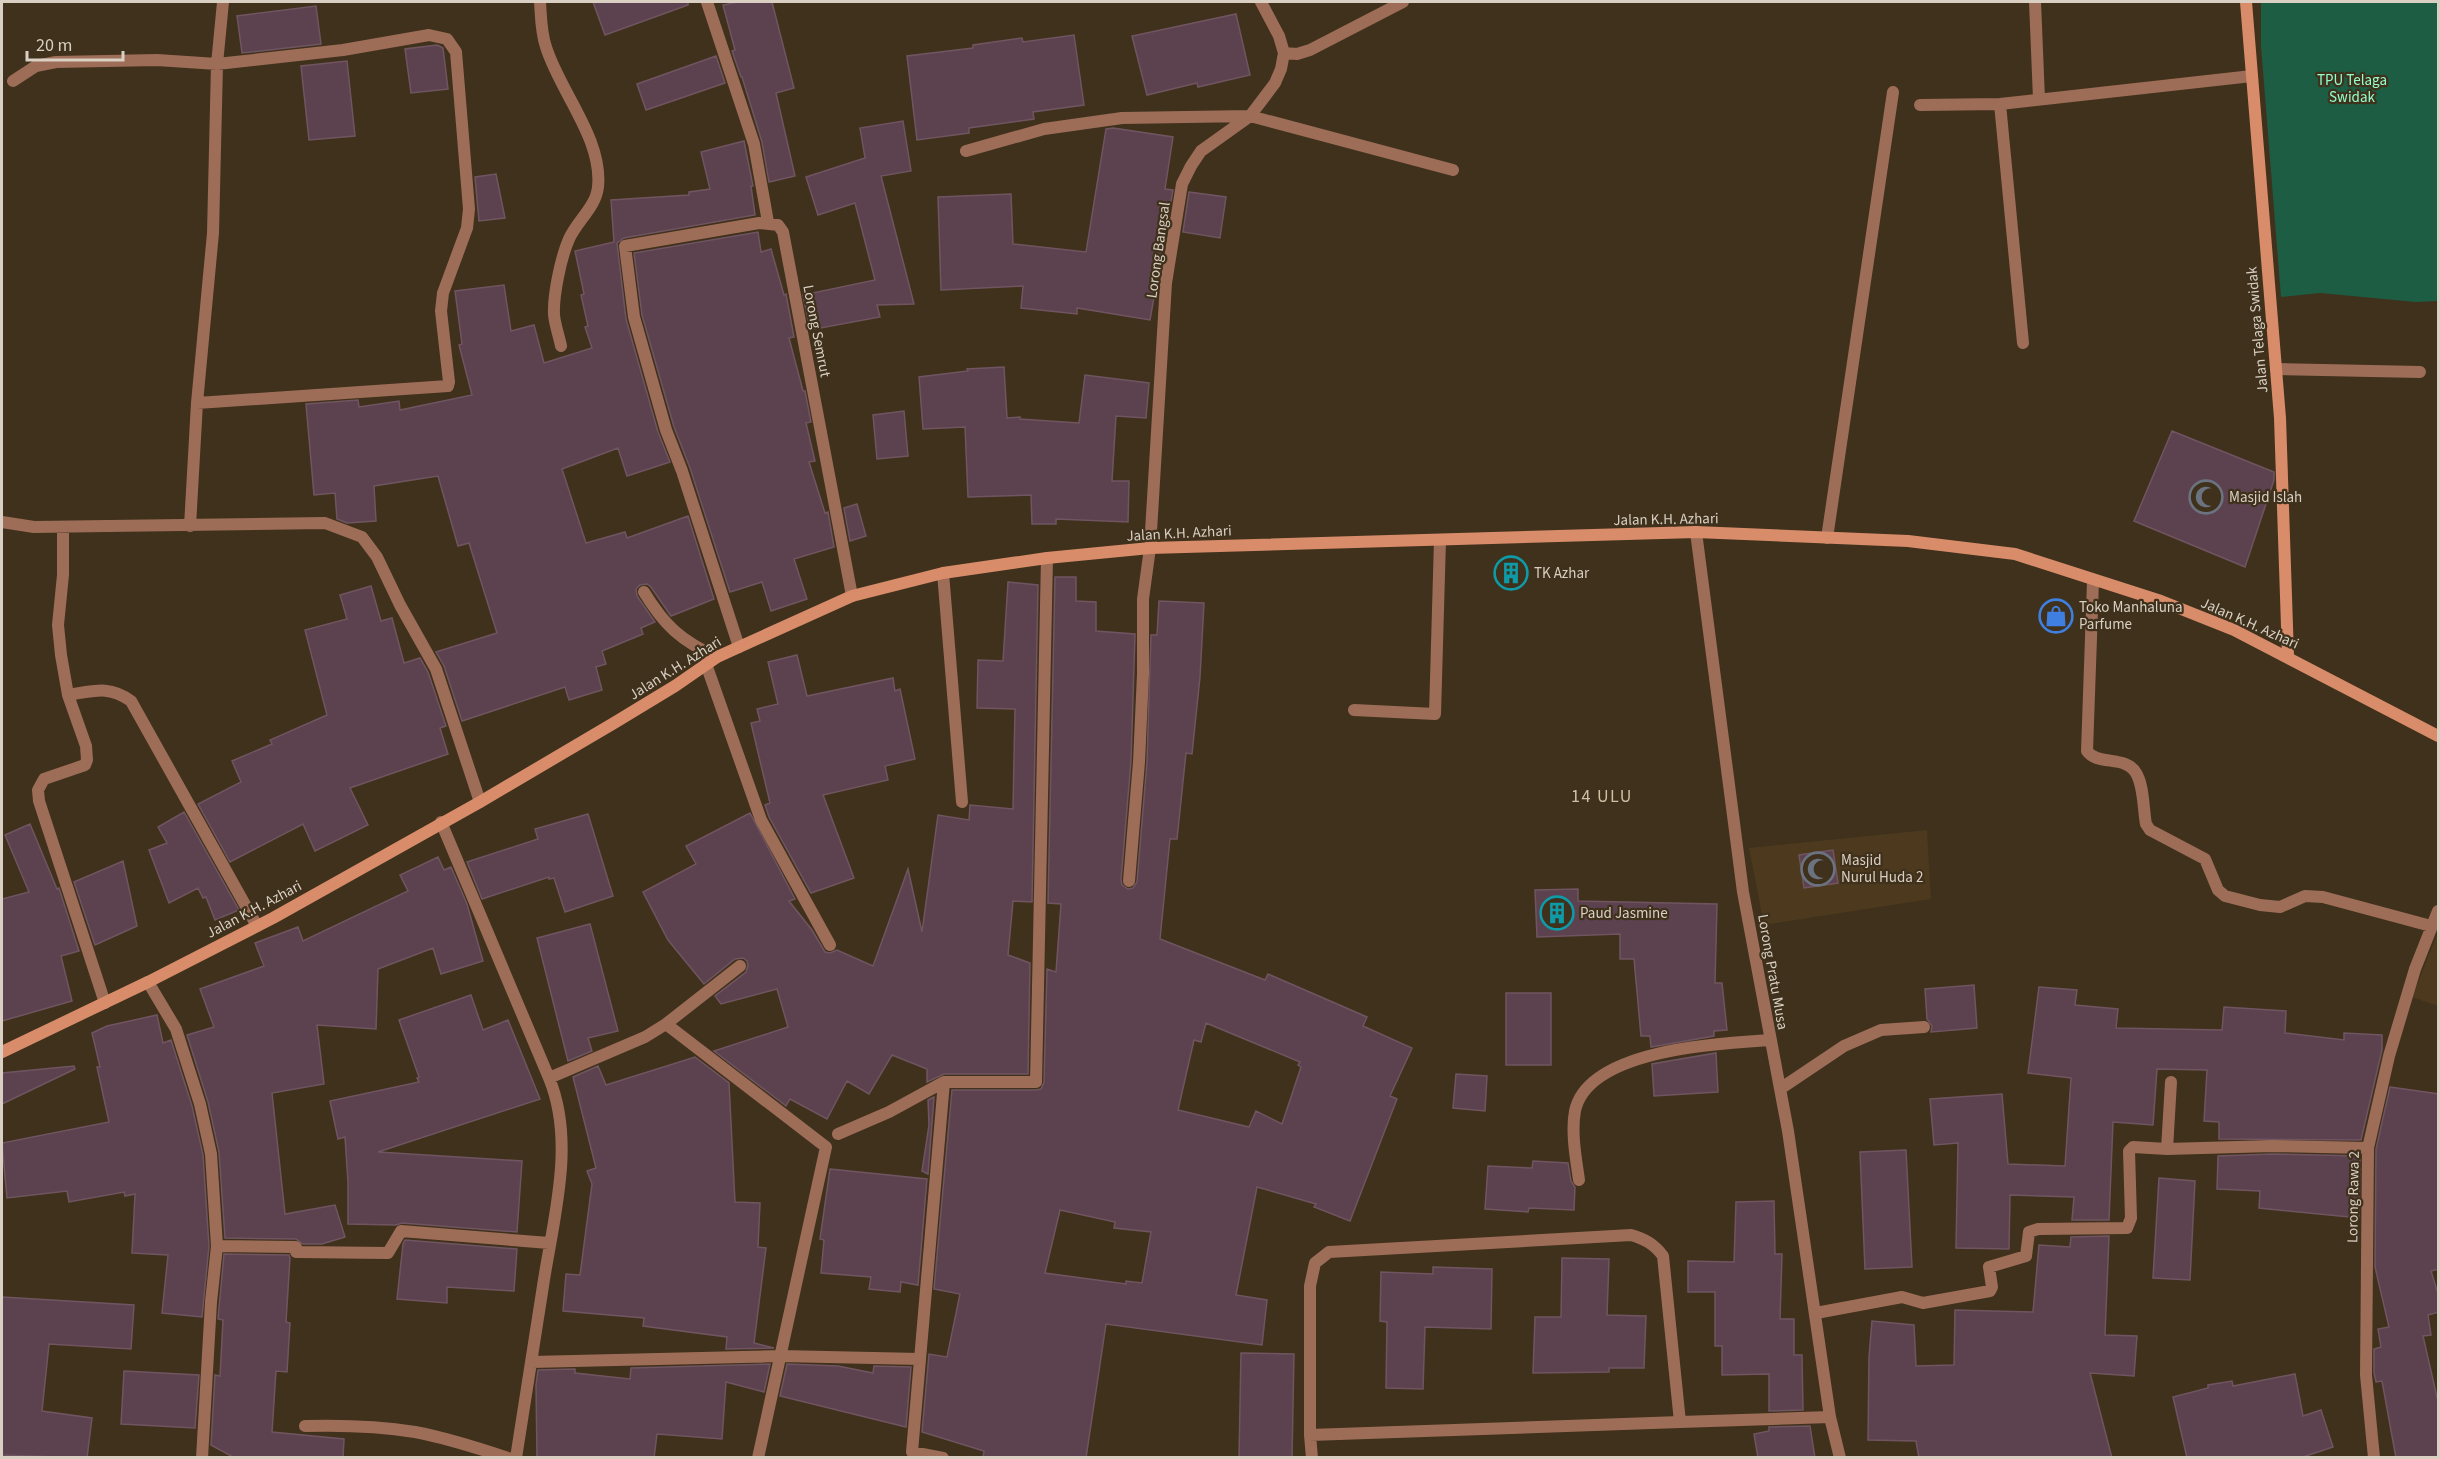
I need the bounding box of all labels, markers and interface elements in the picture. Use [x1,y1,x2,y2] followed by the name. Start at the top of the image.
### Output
[27,24,123,62] scale bar
[36,33,72,58] text: 20 m
[2317,70,2387,108] park label: TPU Telaga Swidak
[1141,200,1176,300] street label: Lorong Bangsal
[2241,265,2273,394] street label: Jalan Telaga Swidak
[797,283,836,379] street label: Lorong Semrut
[2188,479,2224,515] mosque icon: Masjid Islah
[2229,487,2302,508] place label: Masjid Islah
[1613,508,1719,531] street label: Jalan K.H. Azhari
[1126,520,1232,547] street label: Jalan K.H. Azhari
[1493,555,1529,591] building icon: TK Azhar
[1534,563,1590,584] place label: TK Azhar
[2197,592,2302,654] street label: Jalan K.H. Azhari
[2079,597,2183,635] place label: Toko Manhaluna Parfume
[2038,598,2074,634] shop icon: Toko Manhaluna Parfume
[625,632,726,705] street label: Jalan K.H. Azhari
[1571,784,1633,809] district label: 14 ULU
[1841,850,1923,888] place label: Masjid Nurul Huda 2
[1800,851,1836,887] mosque icon: Masjid Nurul Huda 2
[203,875,306,943] street label: Jalan K.H. Azhari
[1539,895,1575,931] building icon: Paud Jasmine
[1580,903,1668,924] place label: Paud Jasmine
[1752,913,1793,1032] street label: Lorong Pratu Musa
[2342,1151,2365,1243] street label: Lorong Rawa 2

